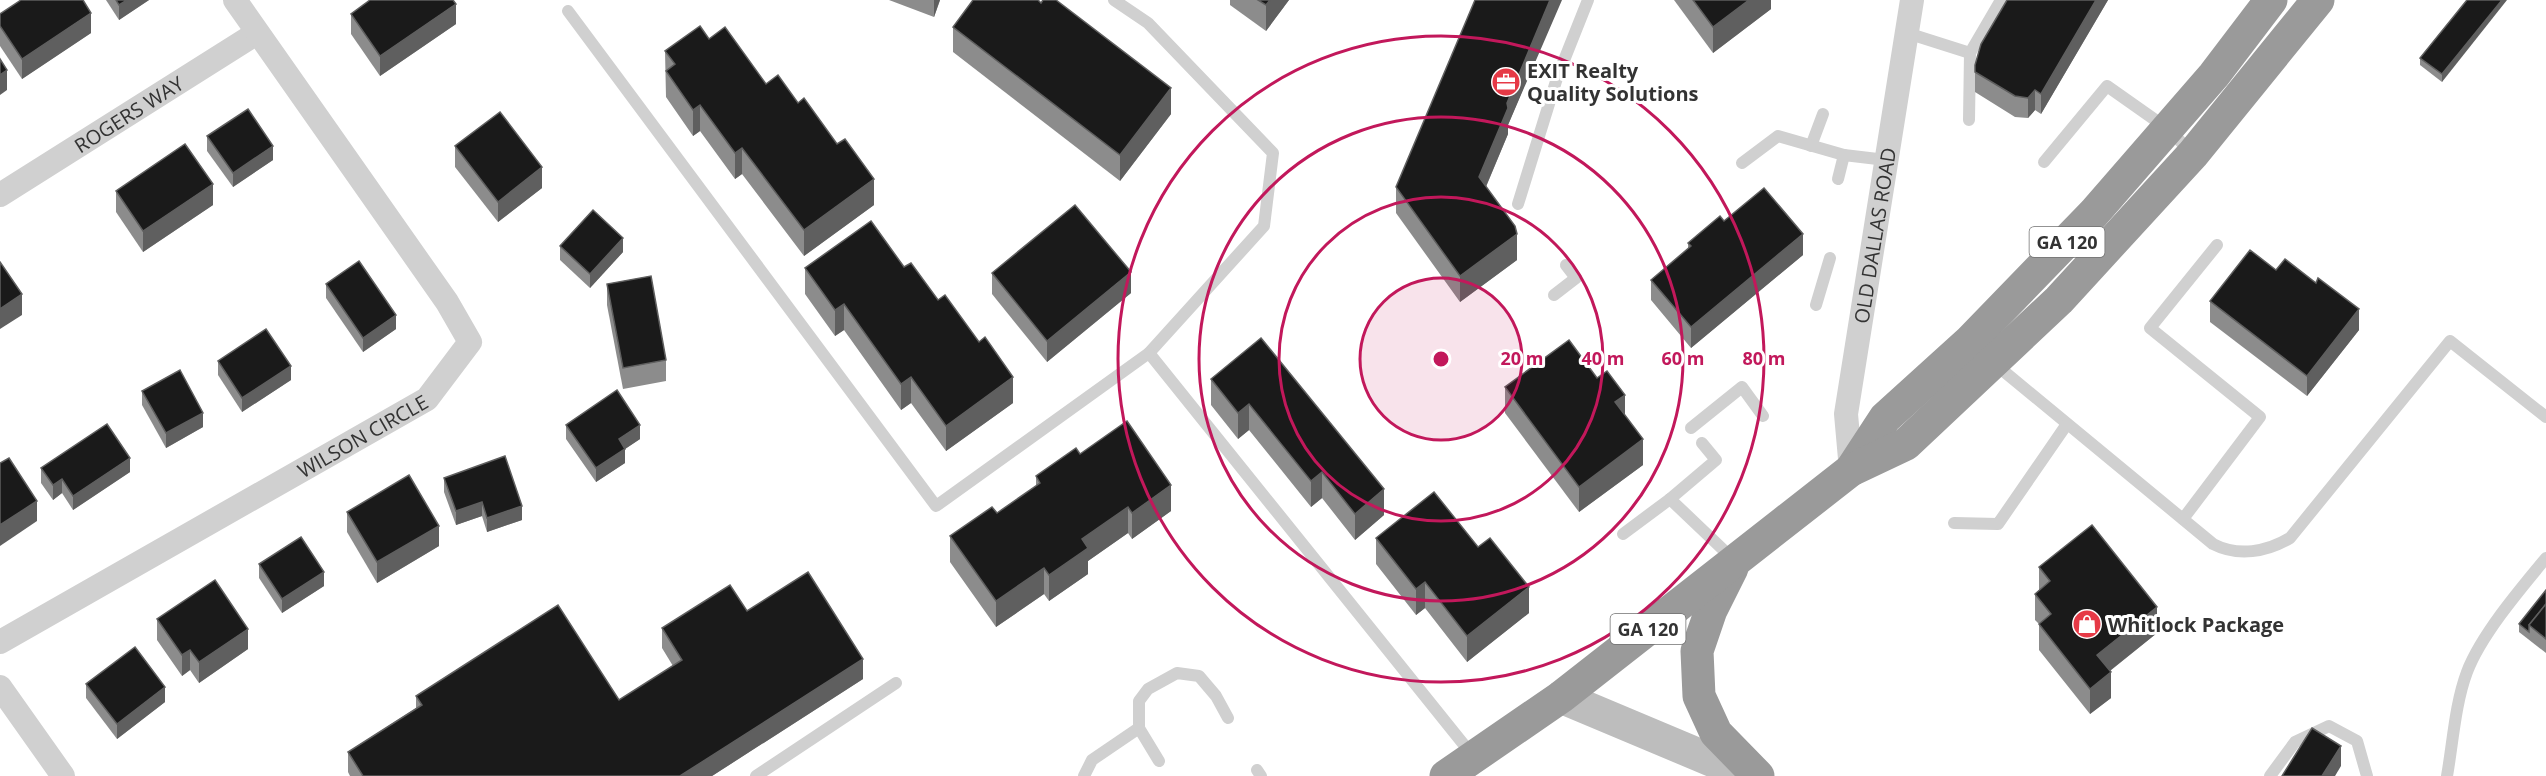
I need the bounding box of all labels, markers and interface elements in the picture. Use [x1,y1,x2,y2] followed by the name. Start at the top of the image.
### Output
[1527,57,1699,107] place label: EXIT Realty Quality Solutions
[1490,66,1522,98] office icon: EXIT Realty Quality Solutions
[69,69,189,159] street label: ROGERS WAY
[1847,146,1902,325] street label: OLD DALLAS ROAD
[2030,227,2104,257] road number: GA 120
[1501,346,1543,370] text: 20 m
[1582,346,1624,370] text: 40 m
[1662,346,1704,370] text: 60 m
[1743,346,1785,370] text: 80 m
[1431,349,1451,369] centre of rings
[292,388,433,484] street label: WILSON CIRCLE
[2071,608,2103,640] shop icon: Whitlock Package
[2108,611,2284,638] place label: Whitlock Package
[1610,614,1686,644] road number: GA 120

